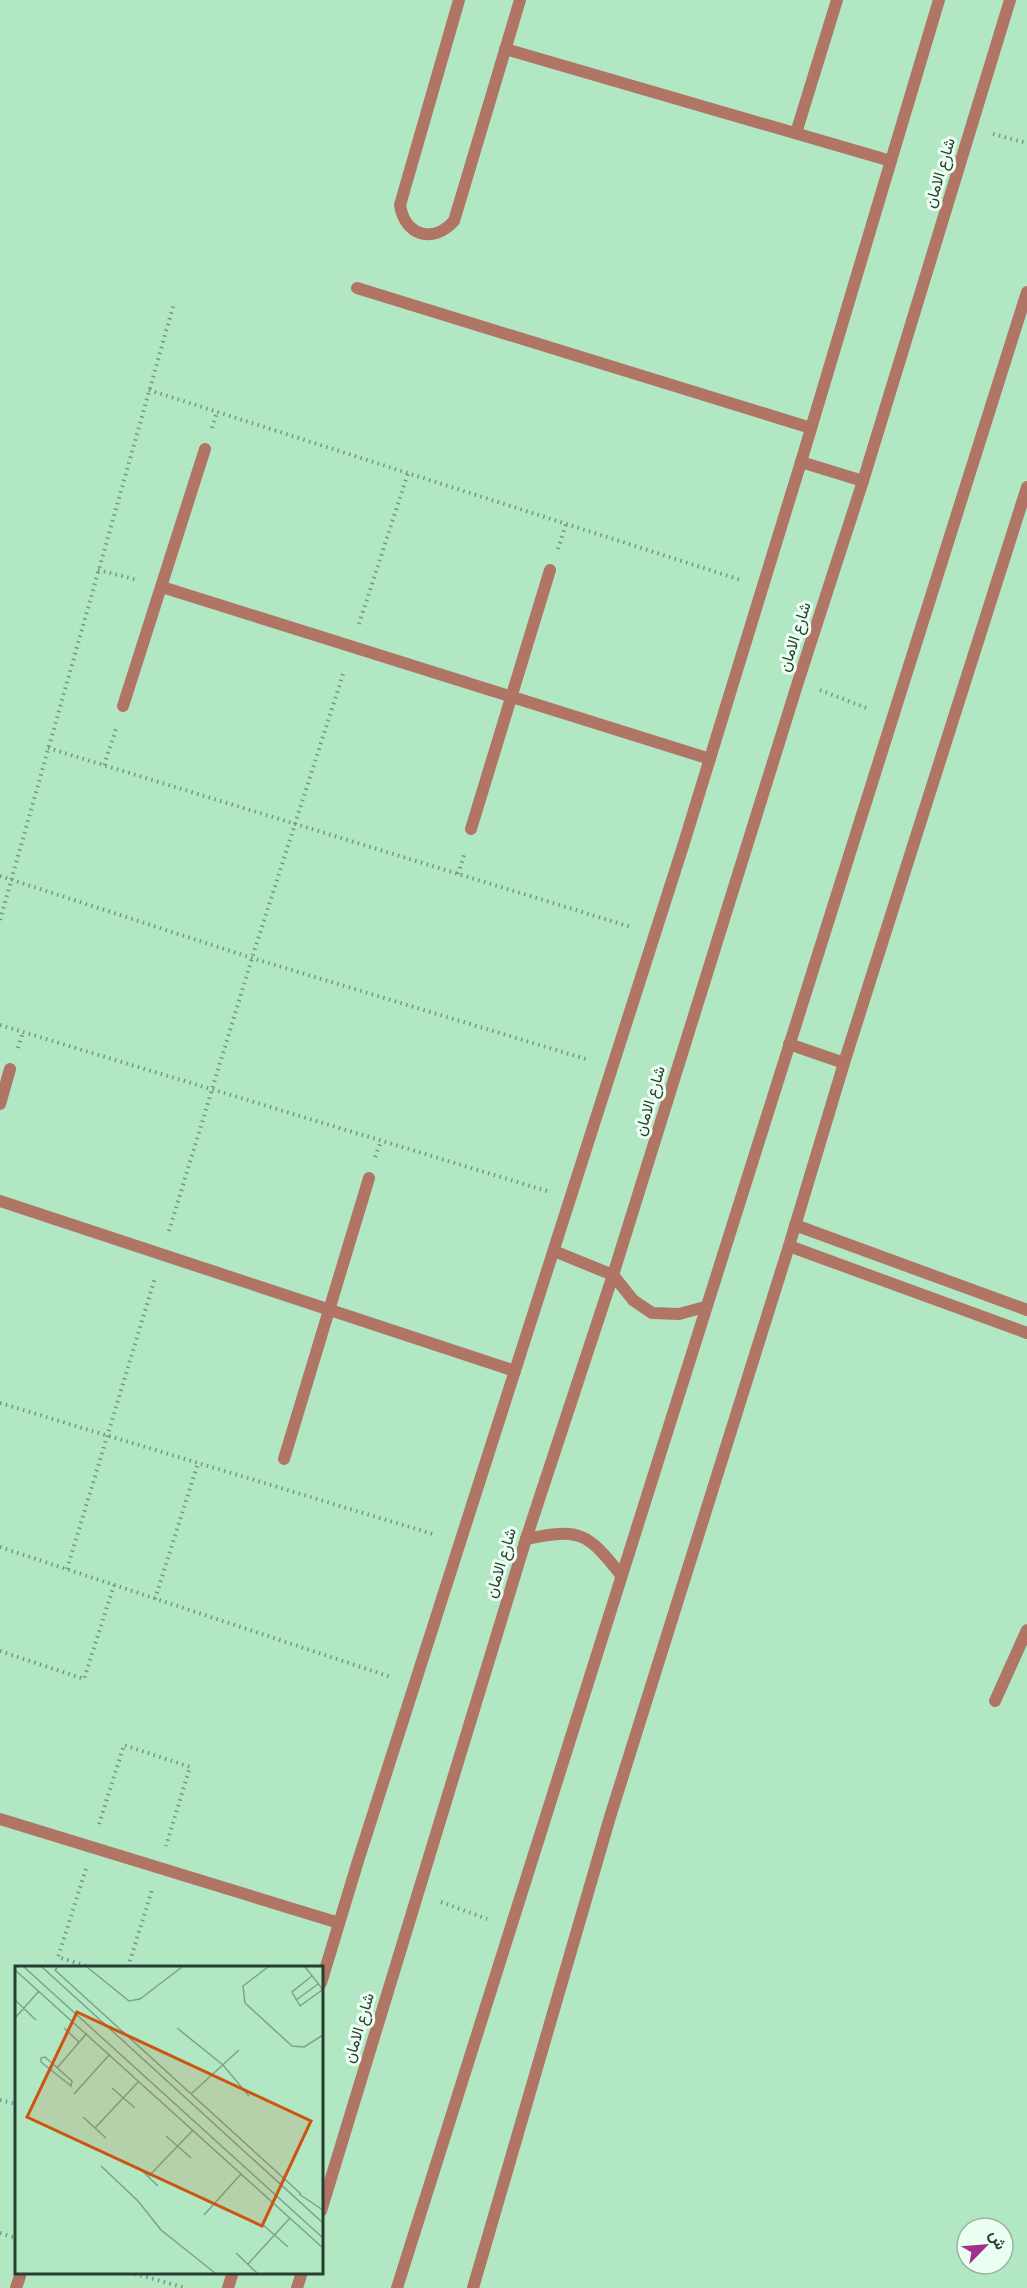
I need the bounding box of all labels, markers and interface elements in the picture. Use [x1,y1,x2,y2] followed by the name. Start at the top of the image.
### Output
[920,136,961,211] street label: شارع الامان
[774,600,817,675] street label: شارع الامان
[630,1064,671,1139] street label: شارع الامان
[481,1526,522,1601] street label: شارع الامان
[15,1966,322,2273] inset map
[339,1991,380,2066] street label: شارع الامان
[955,2216,1015,2276] north arrow
[985,2227,1011,2253] text: ش

